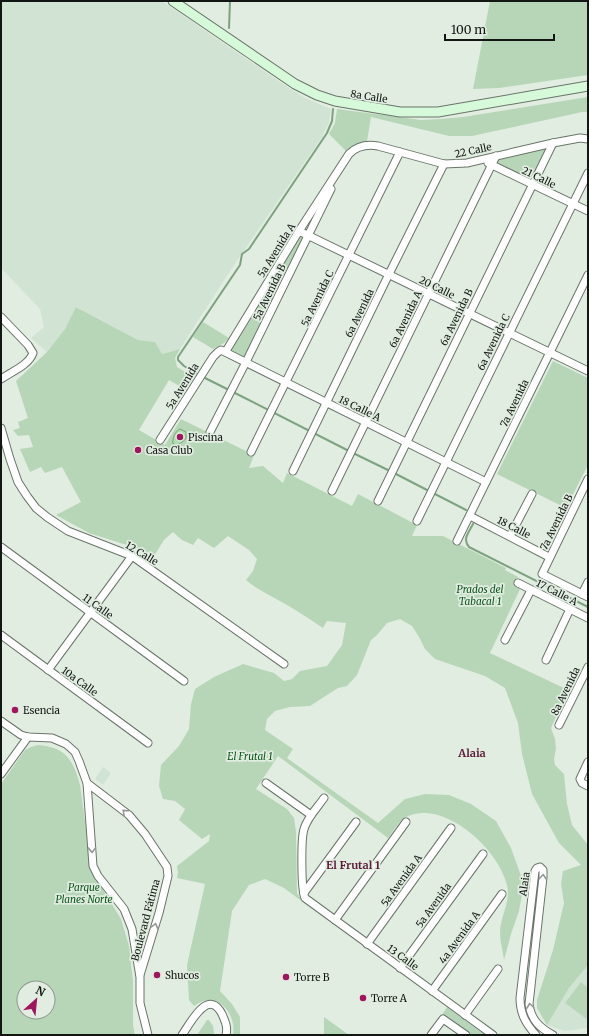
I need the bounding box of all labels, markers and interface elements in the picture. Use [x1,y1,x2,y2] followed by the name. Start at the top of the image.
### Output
[445,16,554,42] scale bar
[451,22,486,37] text: 100 m
[349,87,388,106] street label: 8a Calle
[453,140,493,161] street label: 22 Calle
[520,164,558,191] street label: 21 Calle
[255,220,299,280] street label: 5a Avenida A
[250,262,289,323] street label: 5a Avenida B
[298,268,337,328] street label: 5a Avenida C
[417,273,457,302] street label: 20 Calle
[342,286,377,340] street label: 6a Avenida
[437,286,476,348] street label: 6a Avenida B
[386,288,425,350] street label: 6a Avenida A
[474,311,513,373] street label: 6a Avenida C
[163,360,202,412] street label: 5a Avenida
[497,377,532,429] street label: 7a Avenida
[337,393,384,425] street label: 18 Calle A
[188,431,223,444] place label: Piscina
[175,432,185,442] marker: Piscina
[146,444,192,457] place label: Casa Club
[133,445,143,455] marker: Casa Club
[537,492,576,552] street label: 7a Avenida B
[495,513,533,541] street label: 18 Calle
[123,539,161,568] street label: 12 Calle
[534,576,581,609] street label: 17 Calle A
[457,583,503,608] park label: Prados del Tabacal 1
[80,591,116,622] street label: 11 Calle
[59,664,100,699] street label: 10a Calle
[548,664,583,718] street label: 8a Avenida
[23,704,61,717] place label: Esencia
[10,705,20,715] marker: Esencia
[457,746,486,760] district label: Alaia
[227,750,273,763] park label: El Frutal 1
[122,809,130,817] one-way arrow
[88,847,96,853] one-way arrow
[378,851,425,909] street label: 5a Avenida A
[326,858,380,872] district label: El Frutal 1
[516,871,533,898] street label: Alaia
[538,874,547,880] one-way arrow
[128,877,163,963] street label: Boulevard Fátima
[413,880,454,930] street label: 5a Avenida
[55,881,113,906] park label: Parque Planes Norte
[436,908,483,966] street label: 4a Avenida A
[150,923,159,930] one-way arrow
[384,942,421,973] street label: 13 Calle
[165,969,199,982] place label: Shucos
[152,970,162,980] marker: Shucos
[294,971,330,984] place label: Torre B
[281,972,291,982] marker: Torre B
[16,980,56,1020] north arrow
[33,983,48,999] text: N
[371,992,408,1005] place label: Torre A
[358,993,368,1003] marker: Torre A
[526,1003,535,1009] one-way arrow

